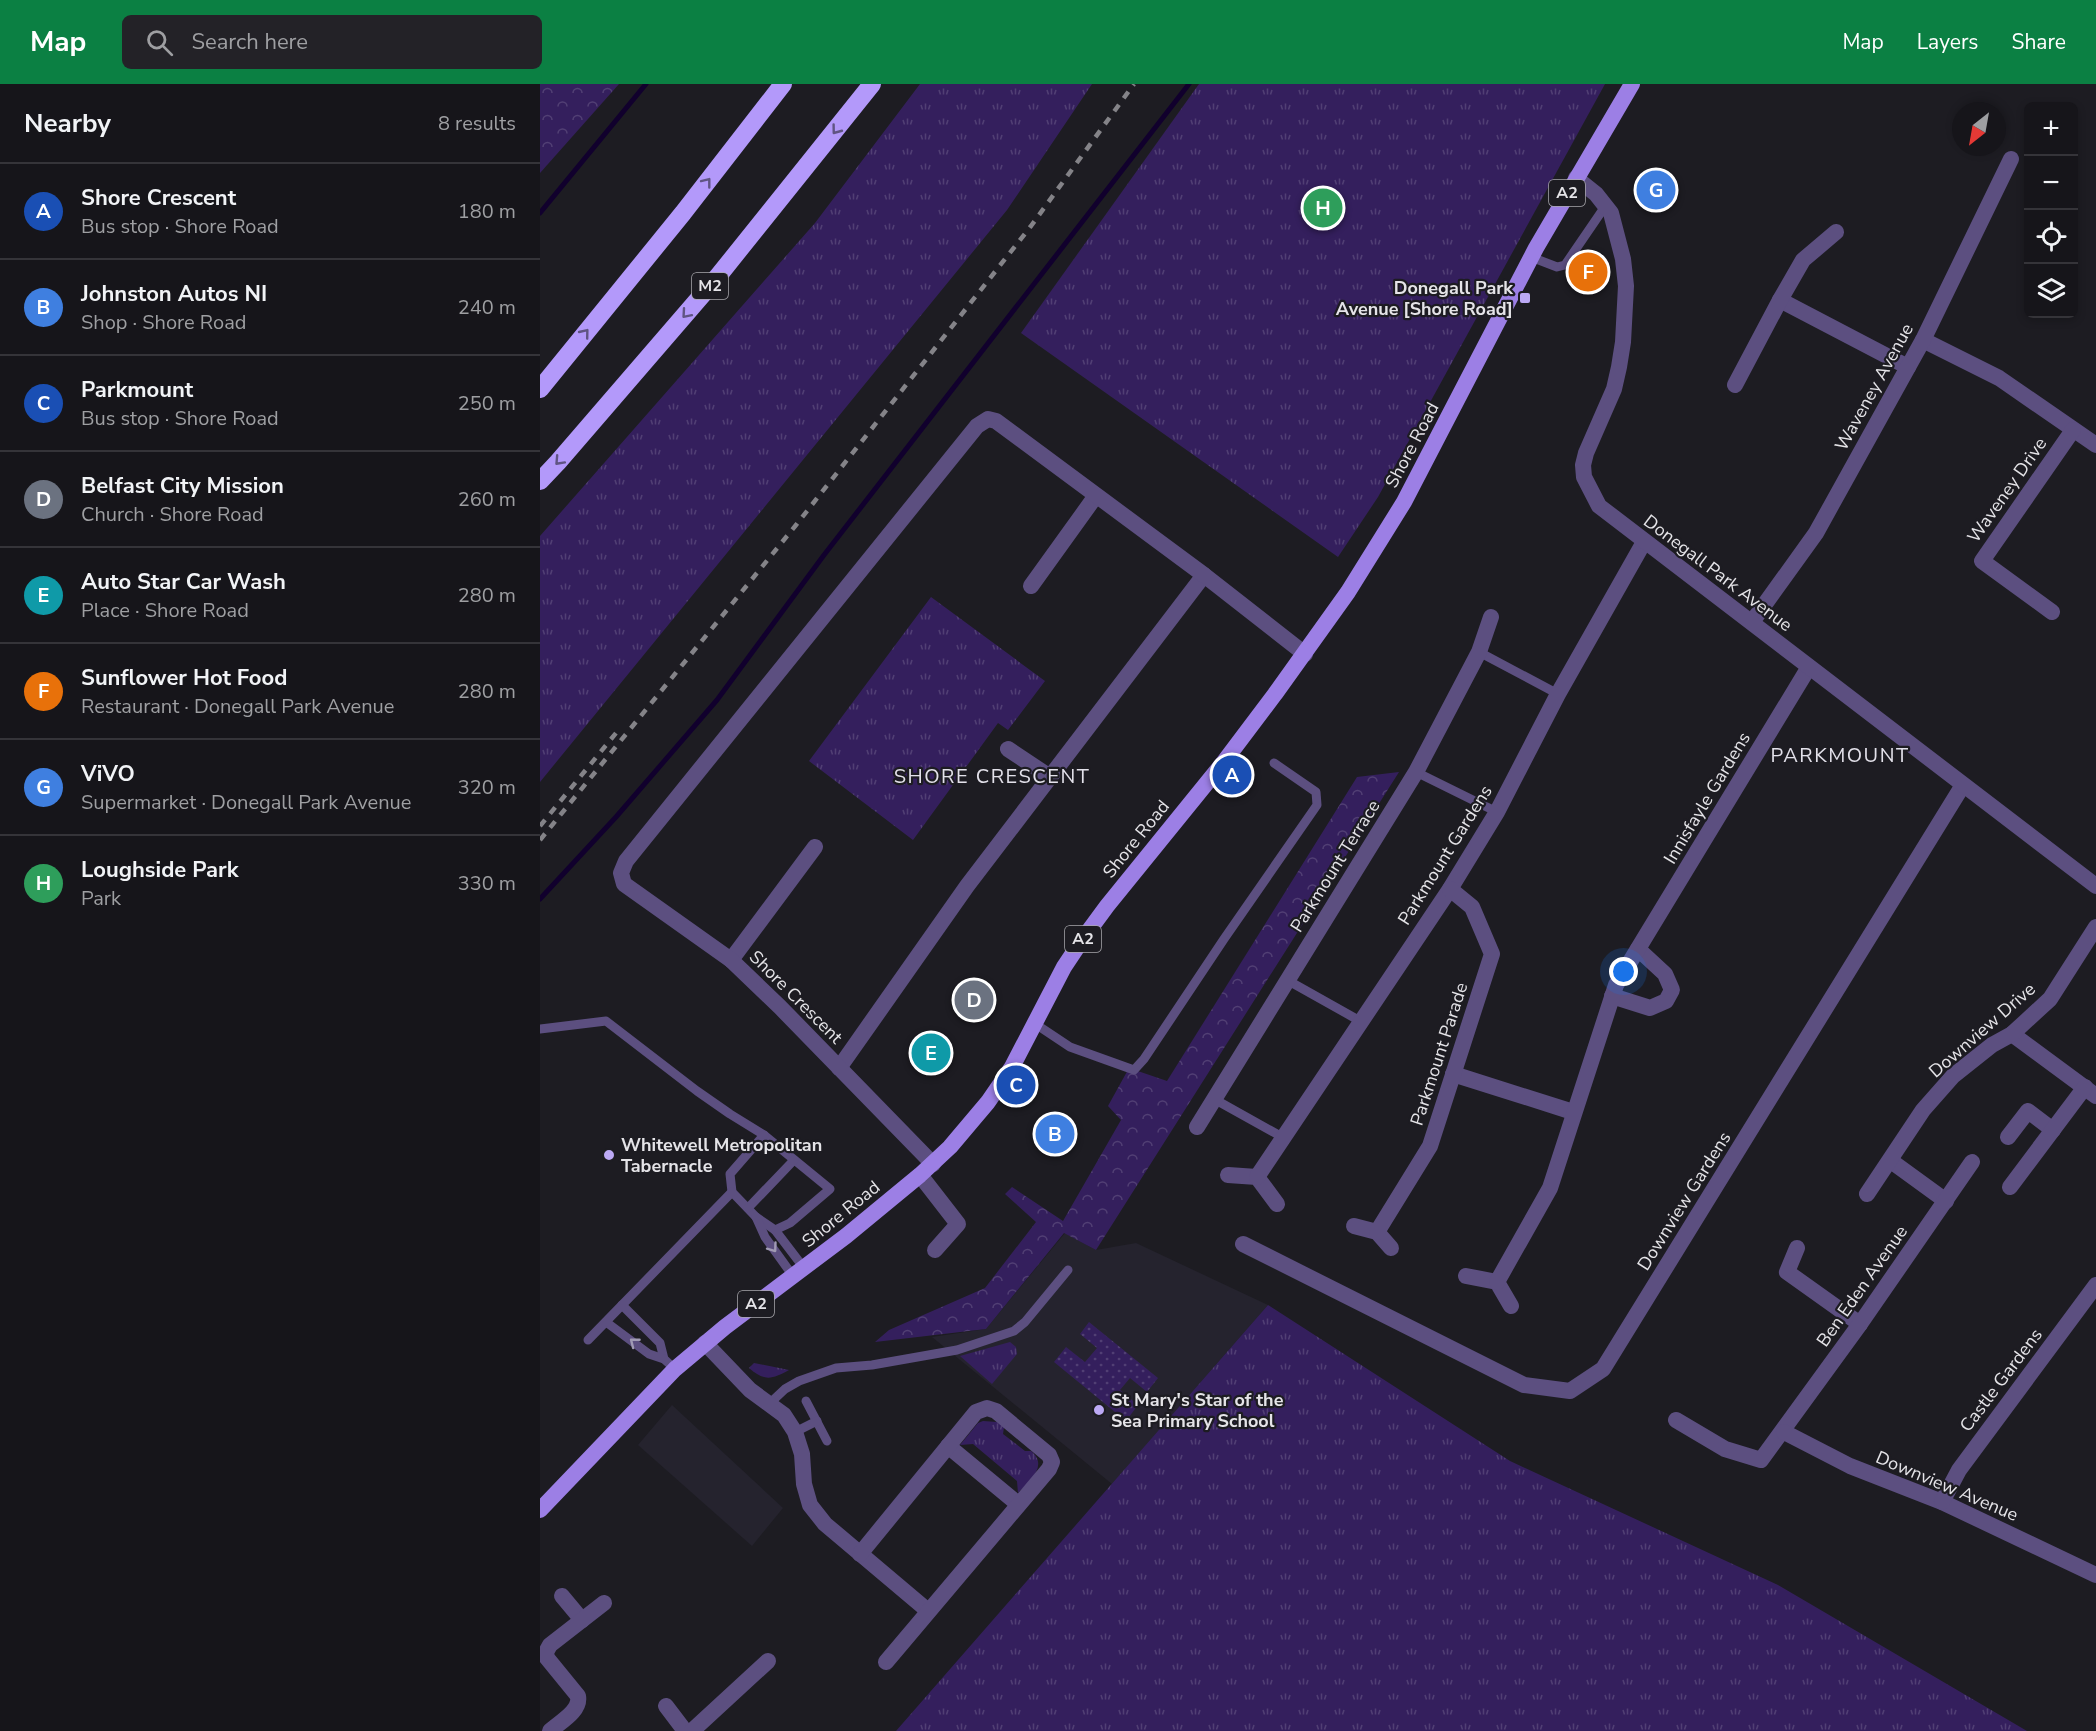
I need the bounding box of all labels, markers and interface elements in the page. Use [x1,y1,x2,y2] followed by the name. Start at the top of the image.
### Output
[122,15,542,69] search box
[30,23,86,61] text: Map
[143,26,176,59] icon: search
[191,27,308,57] text: Search here
[1842,28,1884,56] text: Map
[1917,28,1978,56] text: Layers
[2011,28,2066,56] text: Share
[1952,102,2006,156] north arrow
[2024,102,2078,318] map controls
[2024,102,2078,156] button: +
[24,106,111,141] text: Nearby
[438,110,516,137] text: 8 results
[833,124,844,135] one-way arrow
[2024,156,2078,210] button: −
[1636,168,1676,212] pin: G
[700,177,711,188] one-way arrow
[1549,180,1585,206] road number: A2
[81,183,236,213] text: Shore Crescent
[1304,186,1342,230] pin: H
[36,198,51,225] text: A
[458,198,516,225] text: 180 m
[2024,210,2078,264] button: locate
[81,213,279,240] text: Bus stop · Shore Road
[1568,250,1608,294] pin: F
[2024,264,2078,318] button: layers
[692,273,728,299] road number: M2
[1336,276,1513,321] place label: Donegall Park Avenue [Shore Road]
[81,279,267,309] text: Johnston Autos NI
[1518,291,1532,305] marker: Donegall Park Avenue [Shore Road]
[37,294,50,321] text: B
[458,294,516,321] text: 240 m
[682,307,693,318] one-way arrow
[81,309,246,336] text: Shop · Shore Road
[1829,319,1919,455] street label: Waveney Avenue
[578,329,589,340] one-way arrow
[81,375,193,405] text: Parkmount
[37,390,50,417] text: C
[458,390,516,417] text: 250 m
[1379,398,1445,492] street label: Shore Road
[81,405,279,432] text: Bus stop · Shore Road
[1962,433,2052,547] street label: Waveney Drive
[555,454,566,465] one-way arrow
[81,471,284,501] text: Belfast City Mission
[36,486,51,513] text: D
[458,486,516,513] text: 260 m
[81,501,264,528] text: Church · Shore Road
[1639,509,1797,637] street label: Donegall Park Avenue
[81,567,286,597] text: Auto Star Car Wash
[38,582,49,609] text: E
[458,582,516,609] text: 280 m
[81,597,249,624] text: Place · Shore Road
[81,663,287,693] text: Sunflower Hot Food
[38,678,49,705] text: F
[458,678,516,705] text: 280 m
[81,693,394,720] text: Restaurant · Donegall Park Avenue
[1658,728,1756,868] street label: Innisfayle Gardens
[1770,742,1910,769] district label: PARKMOUNT
[1212,752,1252,798] pin: A
[81,759,135,789] text: ViVO
[894,763,1090,790] district label: SHORE CRESCENT
[36,774,51,801] text: G
[458,774,516,801] text: 320 m
[1392,781,1498,929] street label: Parkmount Gardens
[81,789,411,816] text: Supermarket · Donegall Park Avenue
[1097,795,1175,883] street label: Shore Road
[1285,795,1385,937] street label: Parkmount Terrace
[81,855,239,885] text: Loughside Park
[36,870,51,897] text: H
[458,870,516,897] text: 330 m
[81,885,121,912] text: Park
[1065,926,1101,952] road number: A2
[744,945,848,1049] street label: Shore Crescent
[1609,957,1638,986] your location
[1924,977,2040,1083] street label: Downview Drive
[954,978,994,1022] pin: D
[1405,979,1473,1129] street label: Parkmount Parade
[912,1030,950,1076] pin: E
[996,1062,1036,1108] pin: C
[1036,1112,1074,1156] pin: B
[1632,1127,1736,1275] street label: Downview Gardens
[621,1133,822,1178] place label: Whitewell Metropolitan Tabernacle
[602,1148,616,1162] marker: Whitewell Metropolitan Tabernacle
[797,1175,885,1253] street label: Shore Road
[1811,1220,1913,1352] street label: Ben Eden Avenue
[766,1241,777,1252] one-way arrow
[738,1291,774,1317] road number: A2
[1954,1323,2048,1437] street label: Castle Gardens
[630,1339,641,1350] one-way arrow
[1111,1388,1284,1433] place label: St Mary's Star of the Sea Primary School
[1092,1403,1106,1417] marker: St Mary's Star of the Sea Primary School
[1872,1445,2022,1527] street label: Downview Avenue

